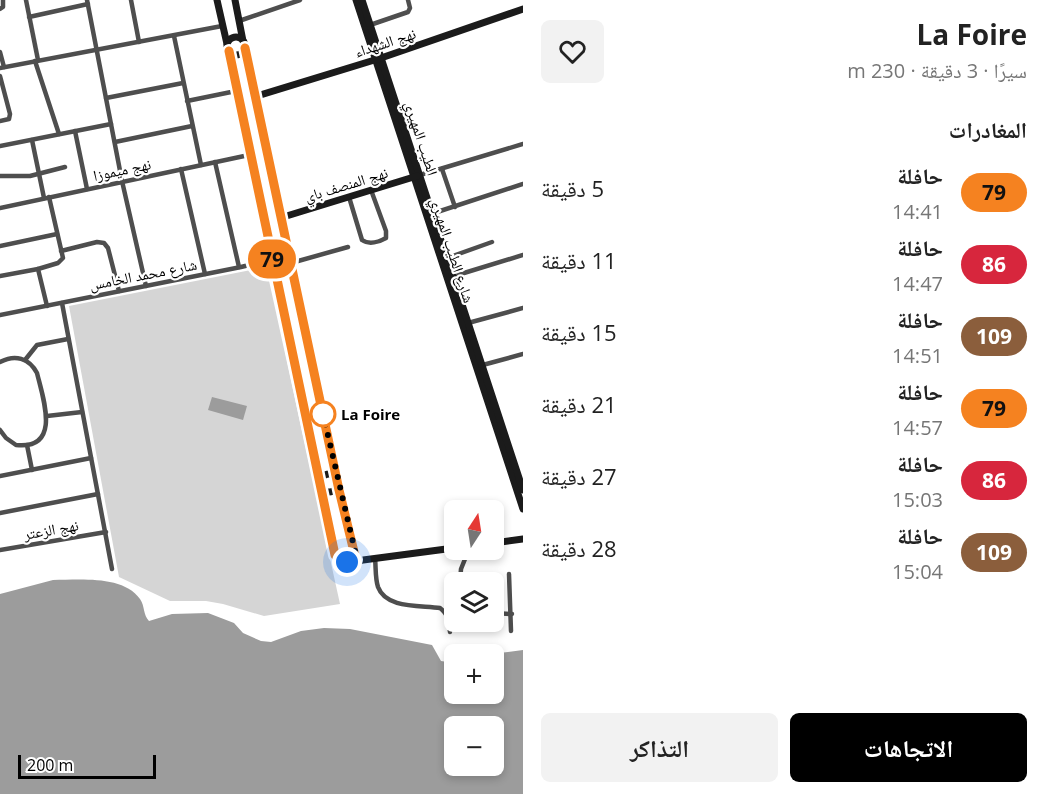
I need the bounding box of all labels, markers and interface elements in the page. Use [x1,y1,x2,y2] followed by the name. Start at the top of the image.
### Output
[916,15,1027,53] text: La Foire
[541,20,604,83] button: heart
[352,23,419,62] street label: نهج الشهداء
[847,57,1027,84] text: سيرًا · 3 دقيقة · 230 m
[398,98,443,179] street label: الطيب المهيري
[949,114,1027,144] text: المغادرات
[91,153,153,186] street label: نهج ميموزا
[897,160,943,190] text: حافلة
[302,162,391,209] street label: نهج المنصف باي
[541,173,604,203] text: 5 دقيقة
[982,178,1006,206] text: 79
[424,195,479,306] street label: شارع الطيب المهيري
[892,198,943,225] text: 14:41
[897,232,943,262] text: حافلة
[245,240,299,278] line badge: 79
[260,245,284,273] text: 79
[541,245,617,275] text: 11 دقيقة
[982,250,1006,278] text: 86
[88,254,199,295] street label: شارع محمد الخامس
[892,270,943,297] text: 14:47
[897,304,943,334] text: حافلة
[541,317,617,347] text: 15 دقيقة
[976,322,1012,350] text: 109
[892,342,943,369] text: 14:51
[897,376,943,406] text: حافلة
[541,389,617,419] text: 21 دقيقة
[982,394,1006,422] text: 79
[310,401,336,427] marker: La Foire
[341,404,400,424] place label: La Foire
[892,414,943,441] text: 14:57
[897,448,943,478] text: حافلة
[541,461,617,491] text: 27 دقيقة
[982,466,1006,494] text: 86
[892,486,943,513] text: 15:03
[444,500,504,560] north arrow
[444,500,504,776] map controls
[21,514,80,545] street label: نهج الزعتر
[897,520,943,550] text: حافلة
[541,533,617,563] text: 28 دقيقة
[976,538,1012,566] text: 109
[332,547,362,577] your location
[892,558,943,585] text: 15:04
[444,572,504,632] button: layers
[444,644,504,704] button: +
[541,713,778,782] button: التذاكر
[790,713,1027,782] button: الاتجاهات
[444,716,504,776] button: −
[18,752,156,780] scale bar
[27,754,73,776] text: 200 m

